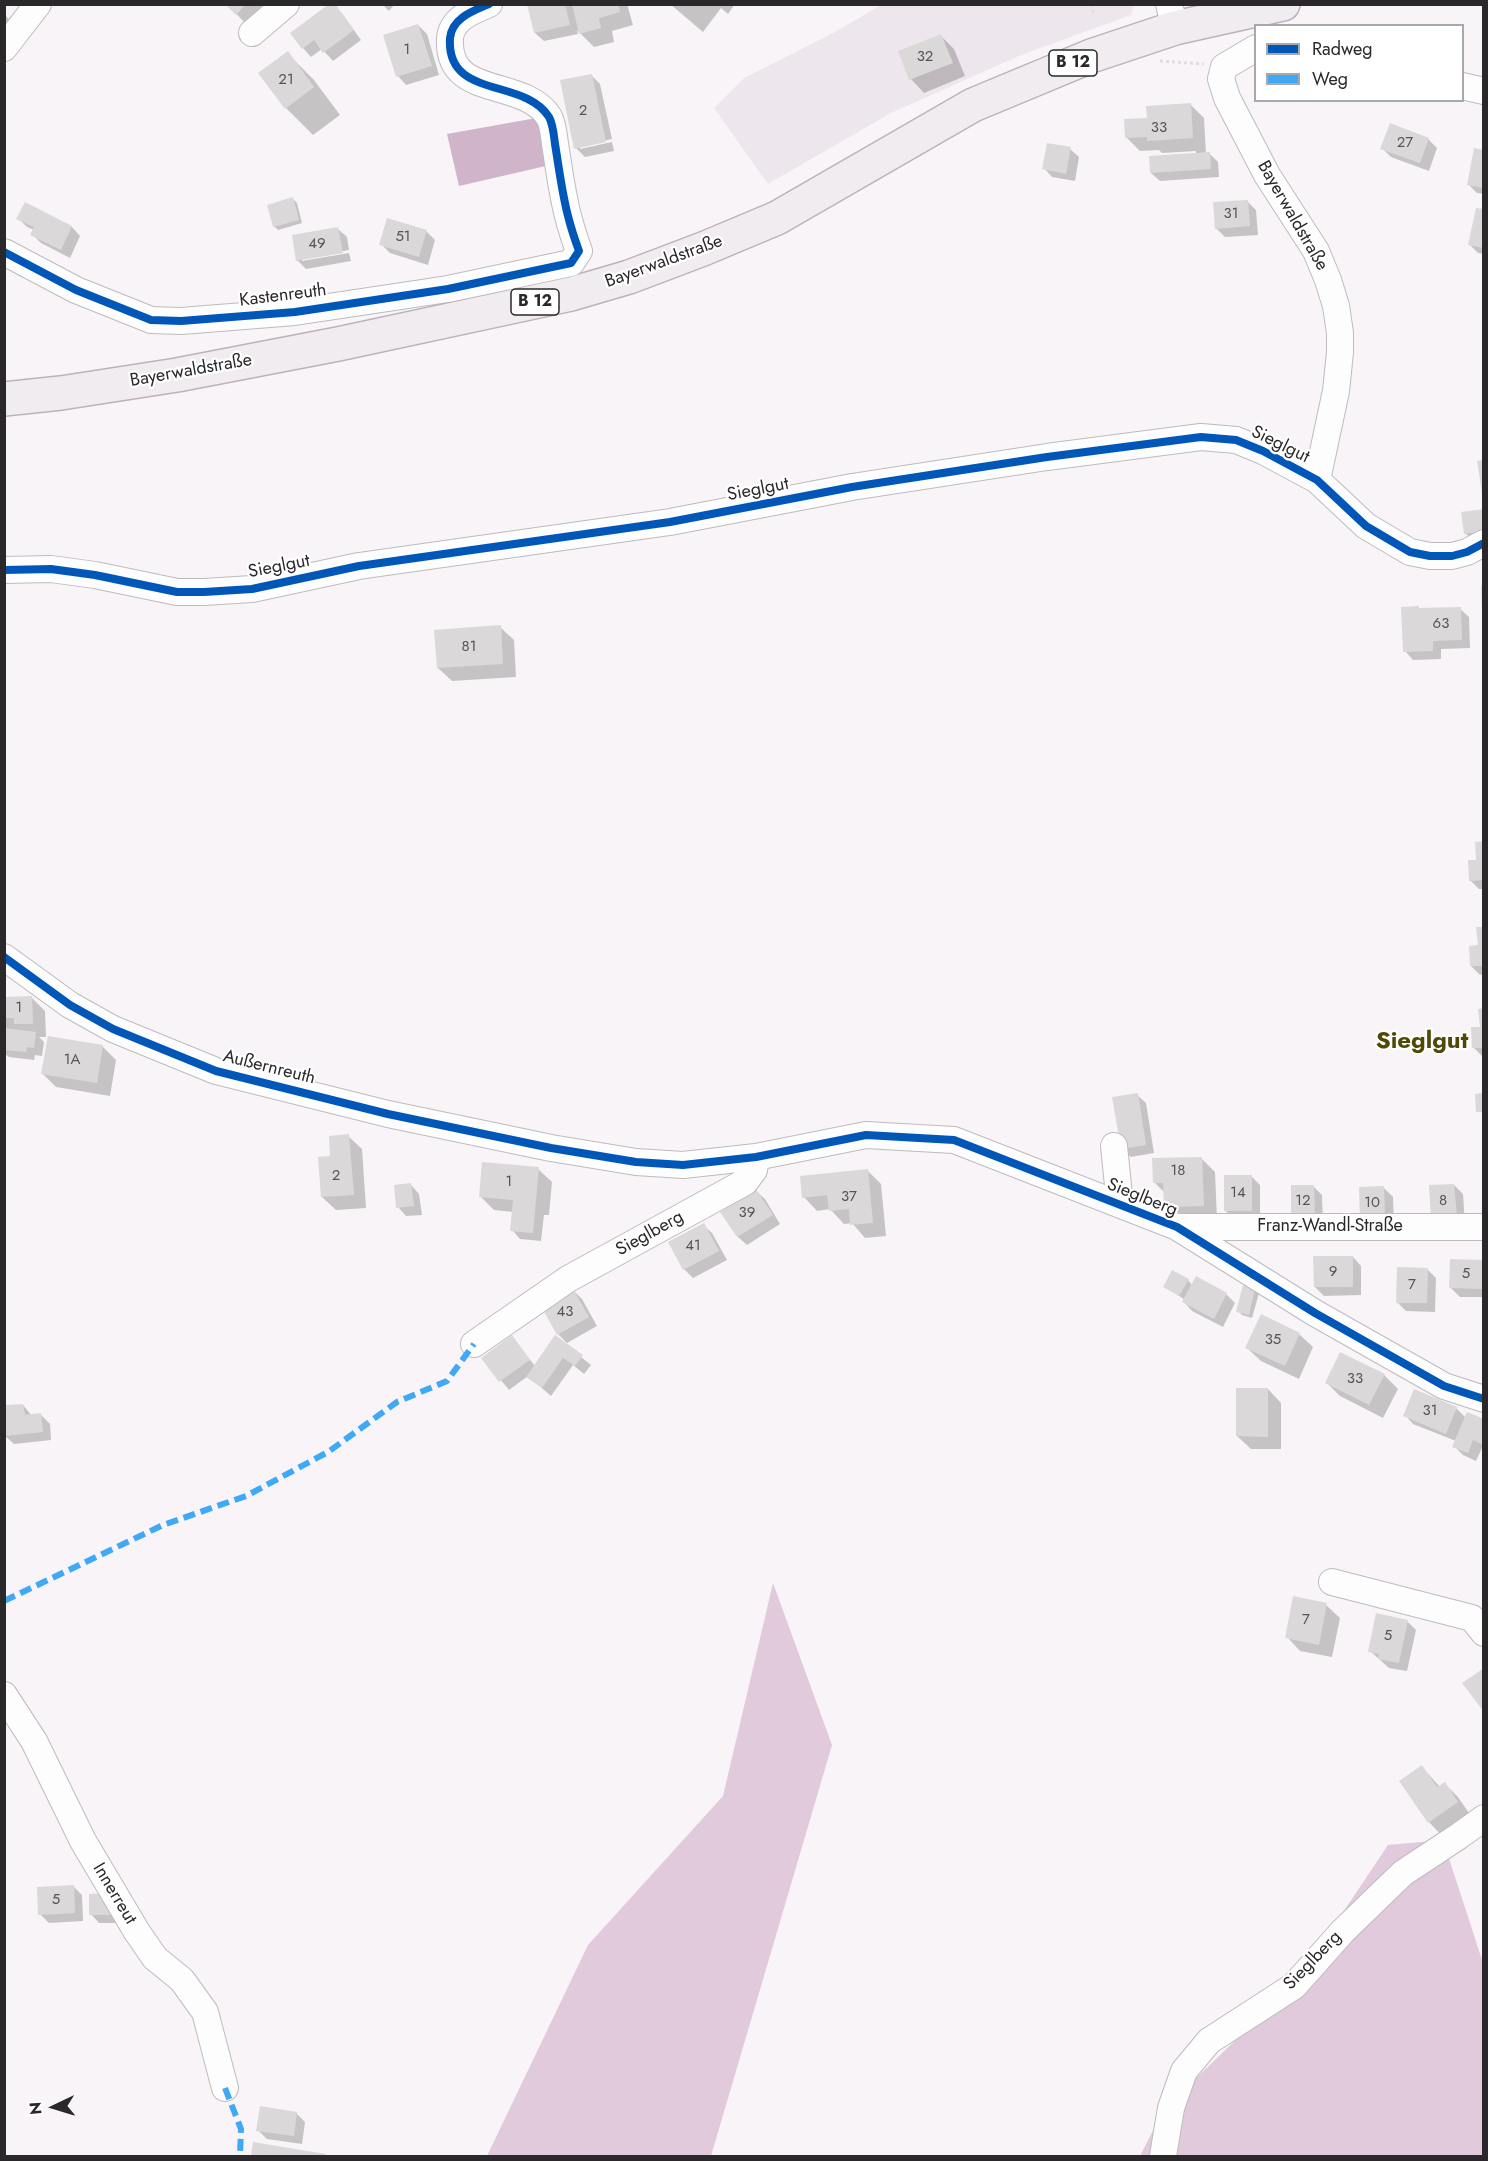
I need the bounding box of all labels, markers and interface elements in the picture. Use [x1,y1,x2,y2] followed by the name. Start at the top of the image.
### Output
[1254,24,1464,102] legend
[1312,36,1373,62] text: Radweg
[404,41,410,59] house number: 1
[917,48,933,66] house number: 32
[1049,50,1097,76] road number: B 12
[1312,66,1348,92] text: Weg
[278,71,294,89] house number: 21
[579,102,587,120] house number: 2
[1151,119,1167,137] house number: 33
[1397,134,1413,152] house number: 27
[1252,157,1332,275] street label: Bayerwaldstraße
[1224,205,1238,223] house number: 31
[395,228,411,246] house number: 51
[602,231,726,293] street label: Bayerwaldstraße
[308,235,326,253] house number: 49
[238,280,328,312] street label: Kastenreuth
[511,289,559,315] road number: B 12
[128,350,254,392] street label: Bayerwaldstraße
[1247,422,1313,468] street label: Sieglgut
[725,473,791,507] street label: Sieglgut
[246,550,312,584] street label: Sieglgut
[1433,615,1449,633] house number: 63
[462,638,476,656] house number: 81
[16,999,22,1017] house number: 1
[1376,1028,1468,1056] district label: Sieglgut
[221,1046,317,1090] street label: Außernreuth
[64,1051,80,1069] house number: 1A
[1171,1162,1185,1180] house number: 18
[332,1167,340,1185] house number: 2
[506,1173,512,1191] house number: 1
[1104,1174,1180,1222] street label: Sieglberg
[1230,1184,1246,1202] house number: 14
[841,1188,857,1206] house number: 37
[1295,1192,1311,1210] house number: 12
[1439,1192,1447,1210] house number: 8
[1364,1194,1380,1212] house number: 10
[739,1204,755,1222] house number: 39
[612,1207,688,1261] street label: Sieglberg
[1257,1216,1403,1238] street label: Franz-Wandl-Straße
[685,1237,701,1255] house number: 41
[1329,1263,1337,1281] house number: 9
[1462,1265,1470,1283] house number: 5
[1408,1276,1416,1294] house number: 7
[557,1303,573,1321] house number: 43
[1265,1331,1281,1349] house number: 35
[1347,1370,1363,1388] house number: 33
[1423,1402,1437,1420] house number: 31
[1302,1611,1310,1629] house number: 7
[1384,1627,1392,1645] house number: 5
[87,1859,141,1929] street label: Innerreut
[52,1891,60,1909] house number: 5
[1280,1927,1346,1995] street label: Sieglberg
[24,2077,84,2137] north arrow
[24,2101,47,2115] text: N

